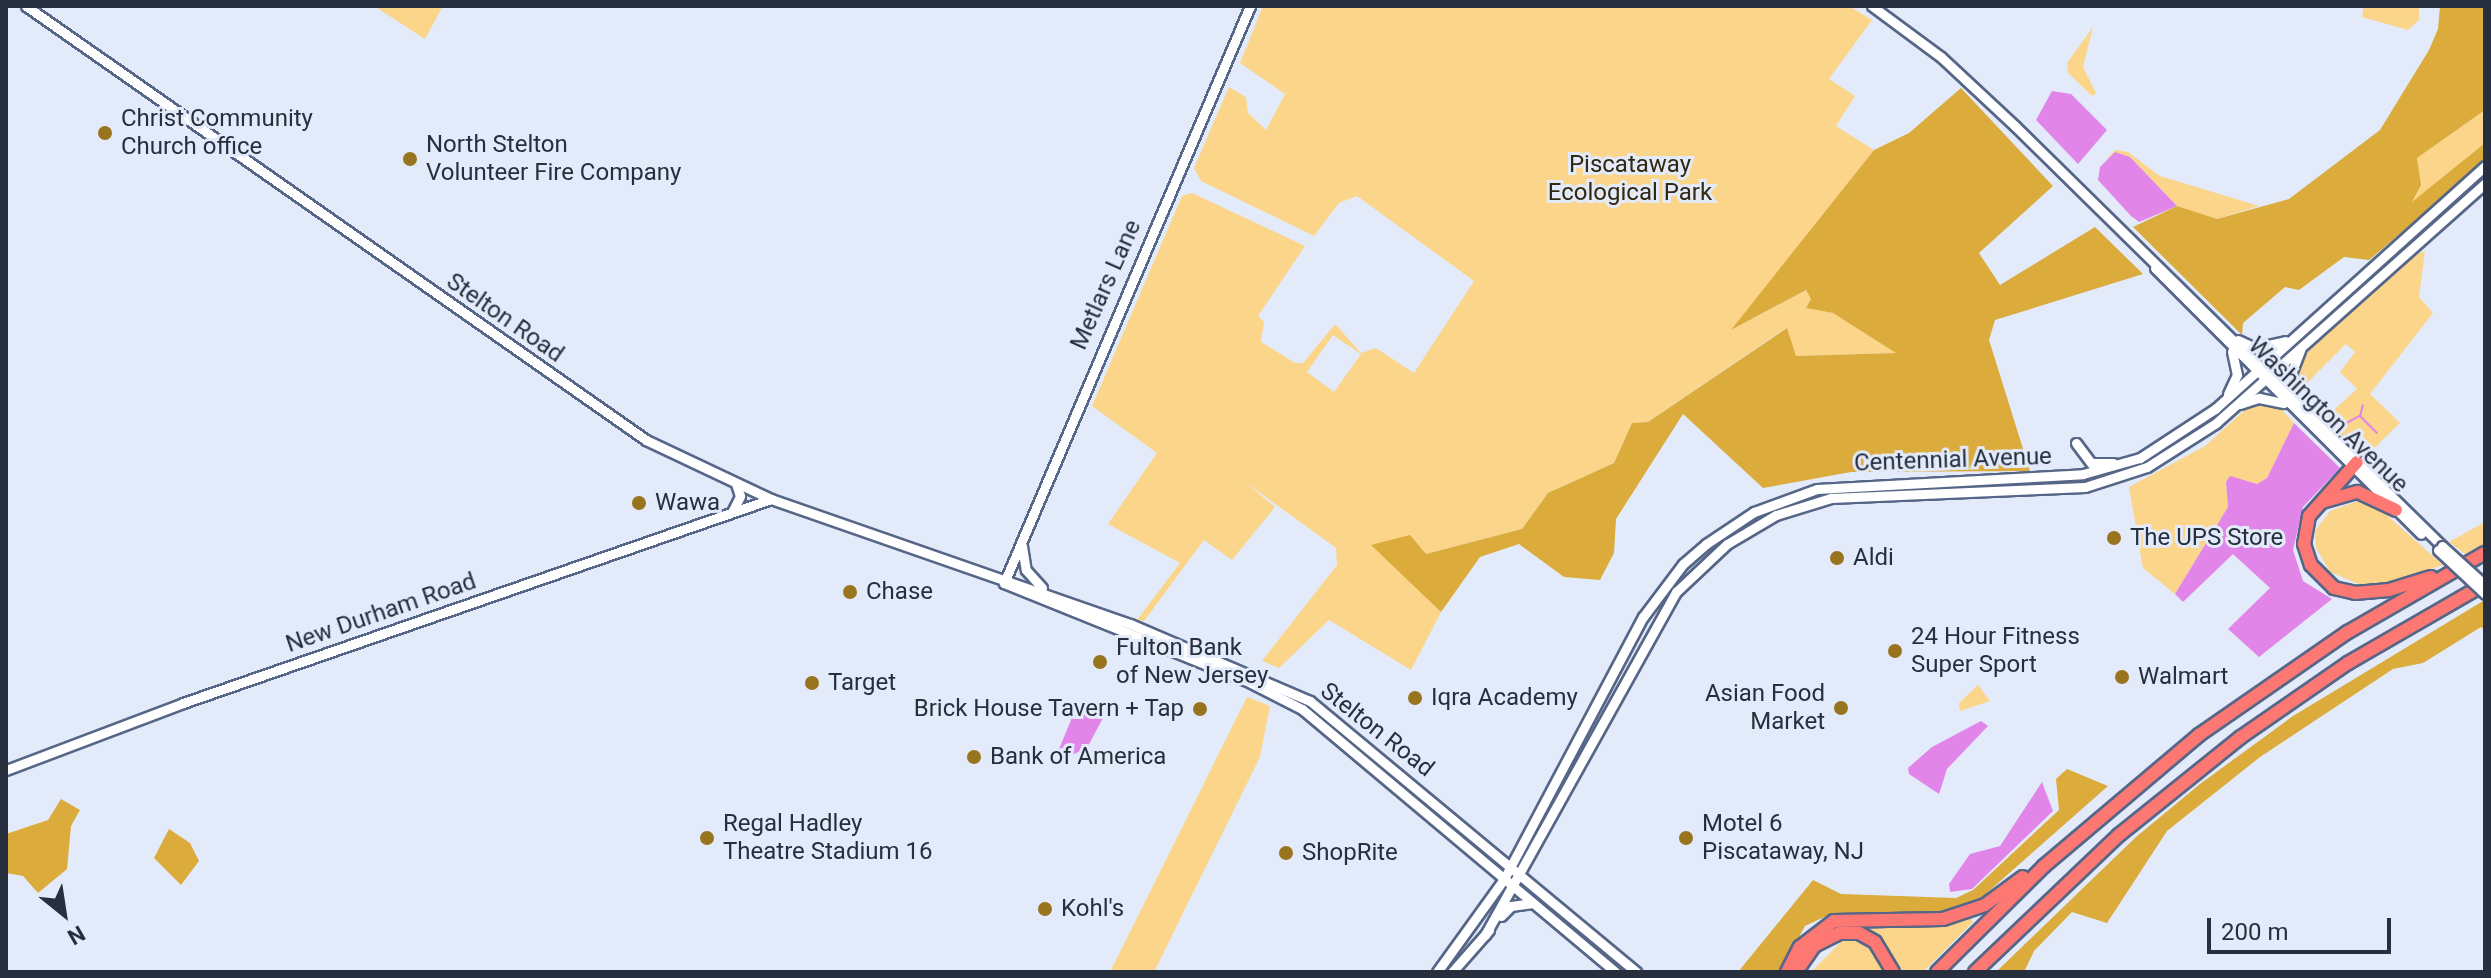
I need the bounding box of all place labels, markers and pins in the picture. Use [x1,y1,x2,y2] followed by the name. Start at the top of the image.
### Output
[121,105,313,161] place label: Christ Community Church office
[96,124,114,142] marker: Christ Community Church office
[426,131,681,187] place label: North Stelton Volunteer Fire Company
[401,150,419,168] marker: North Stelton Volunteer Fire Company
[655,489,720,517] place label: Wawa
[630,494,648,512] marker: Wawa
[2130,524,2283,552] place label: The UPS Store
[2105,529,2123,547] marker: The UPS Store
[1853,544,1894,572] place label: Aldi
[1828,549,1846,567] marker: Aldi
[866,578,933,606] place label: Chase
[841,583,859,601] marker: Chase
[1911,623,2080,679] place label: 24 Hour Fitness Super Sport
[1116,634,1268,690] place label: Fulton Bank of New Jersey
[1886,642,1904,660] marker: 24 Hour Fitness Super Sport
[1091,653,1109,671] marker: Fulton Bank of New Jersey
[2138,663,2228,691] place label: Walmart
[2113,668,2131,686] marker: Walmart
[828,669,896,697] place label: Target
[803,674,821,692] marker: Target
[1705,680,1825,736] place label: Asian Food Market
[1431,684,1578,712] place label: Iqra Academy
[1406,689,1424,707] marker: Iqra Academy
[913,695,1184,723] place label: Brick House Tavern + Tap
[1832,699,1850,717] marker: Asian Food Market
[1191,700,1209,718] marker: Brick House Tavern + Tap
[990,743,1166,771] place label: Bank of America
[965,748,983,766] marker: Bank of America
[723,810,932,866] place label: Regal Hadley Theatre Stadium 16
[1702,810,1864,866] place label: Motel 6 Piscataway, NJ
[698,829,716,847] marker: Regal Hadley Theatre Stadium 16
[1677,829,1695,847] marker: Motel 6 Piscataway, NJ
[1302,839,1398,867] place label: ShopRite
[1277,844,1295,862] marker: ShopRite
[1061,895,1124,923] place label: Kohl's
[1036,900,1054,918] marker: Kohl's

